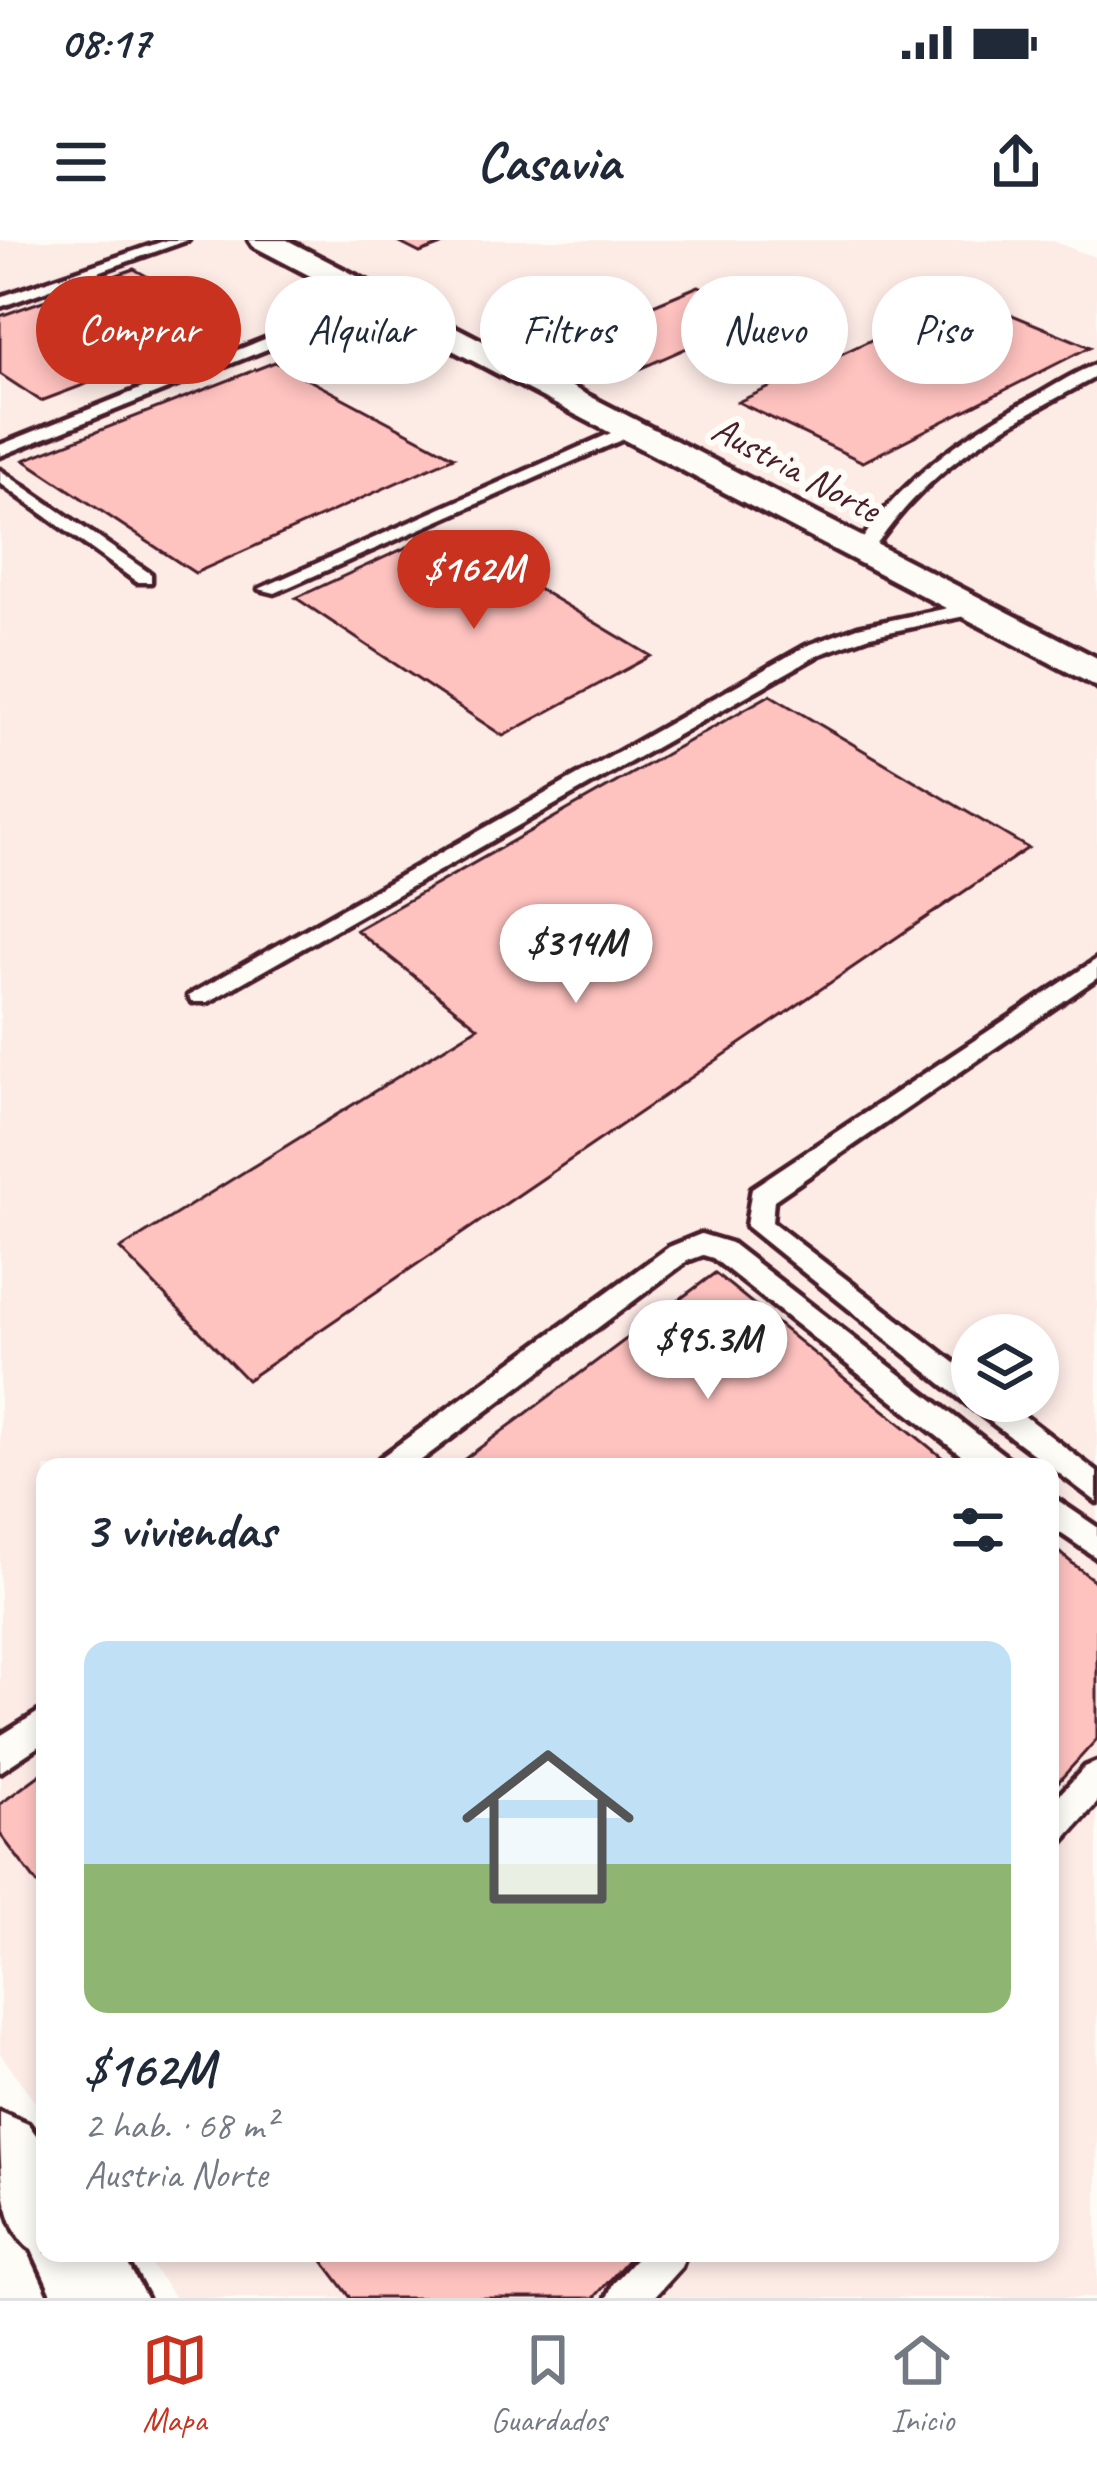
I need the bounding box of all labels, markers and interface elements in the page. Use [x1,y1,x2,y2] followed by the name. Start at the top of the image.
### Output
[60,14,150,71] text: 08:17
[477,128,620,196] text: Casavia
[48,129,114,195] icon: menu
[983,129,1049,195] icon: share
[36,276,241,384] chip: Comprar
[265,276,456,384] chip: Alquilar
[480,276,657,384] chip: Filtros
[681,276,848,384] chip: Nuevo
[872,276,1013,384] chip: Piso
[704,404,890,535] street label: Austria Norte
[390,530,558,632] pin: $162M
[424,544,524,593] text: $162M
[492,904,660,1006] pin: $314M
[527,918,625,967] text: $314M
[610,1300,806,1402] pin: $95.3M
[655,1314,761,1363] text: $95.3M
[951,1314,1059,1422] map controls
[951,1314,1059,1422] button: layers
[945,1497,1011,1563] icon: filters
[84,1498,275,1562] text: 3 viviendas
[440,1719,656,1935] icon: home
[84,2037,214,2101] text: $162M
[84,2101,276,2150] text: 2 hab. · 68 m²
[84,2150,267,2199] text: Austria Norte
[142,2327,208,2441] tab: Mapa
[491,2327,606,2441] tab: Guardados
[889,2327,955,2441] tab: Inicio

